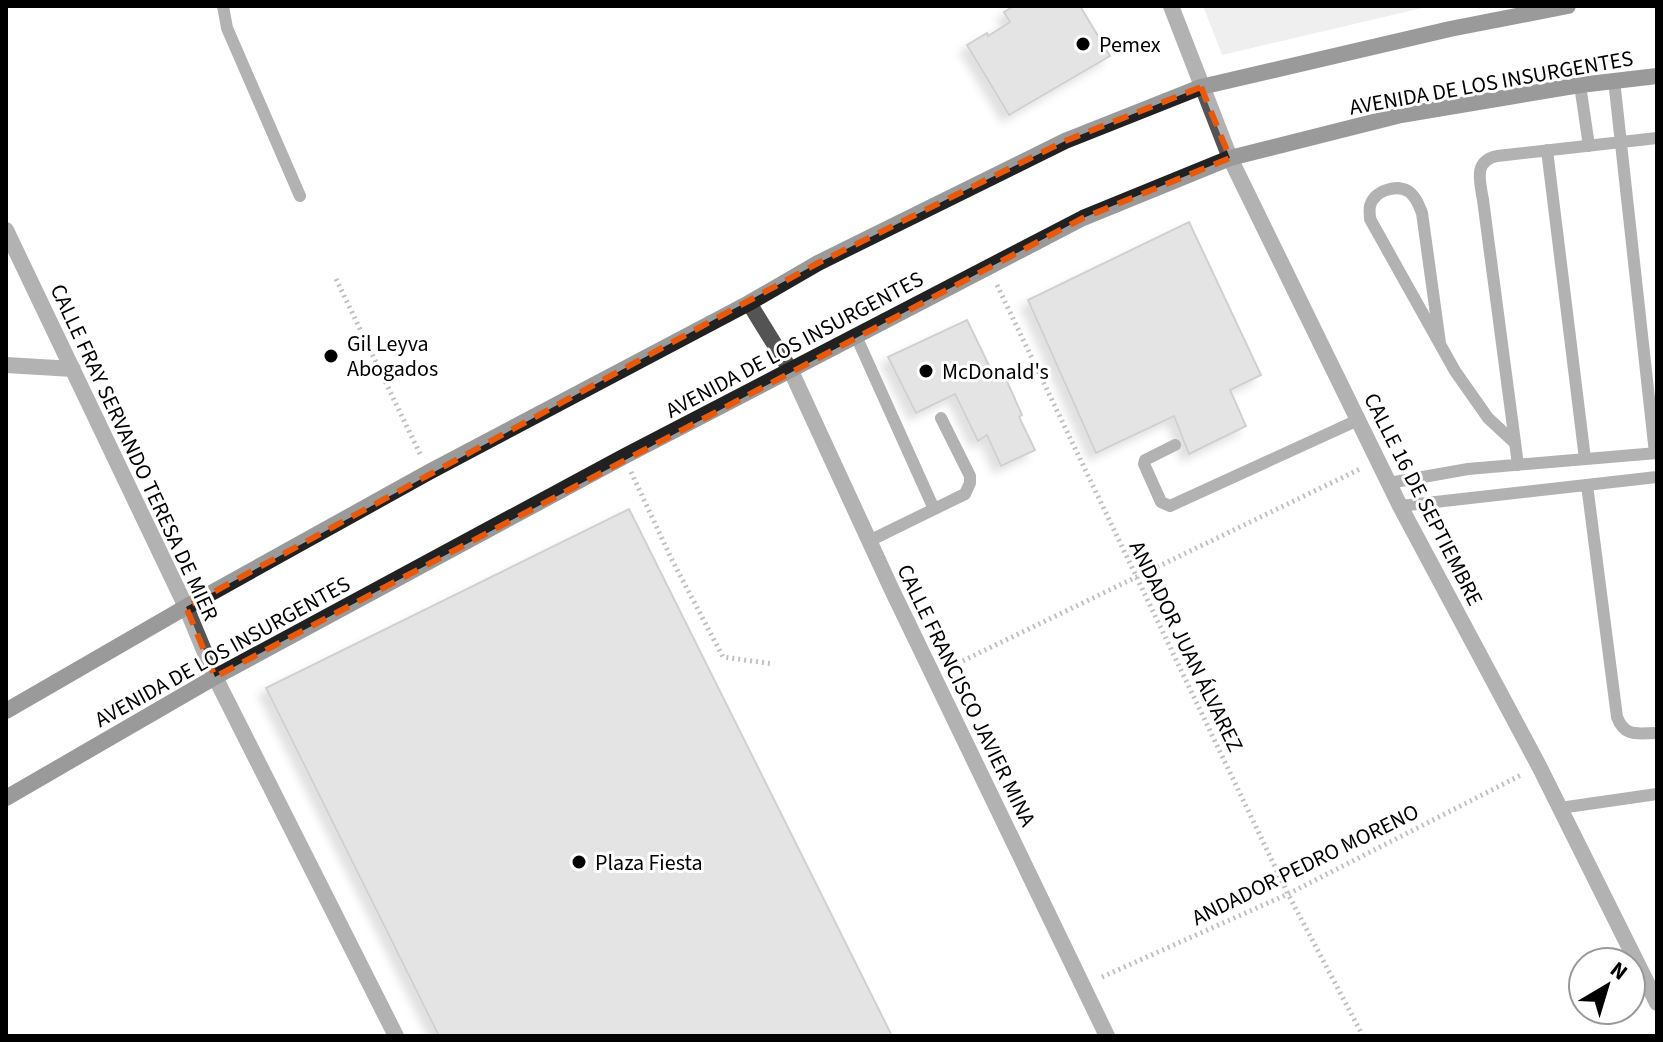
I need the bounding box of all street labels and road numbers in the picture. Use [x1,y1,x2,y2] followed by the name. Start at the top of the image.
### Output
[1347,42,1636,124] street label: AVENIDA DE LOS INSURGENTES
[660,263,929,427] street label: AVENIDA DE LOS INSURGENTES
[42,279,226,626] street label: CALLE FRAY SERVANDO TERESA DE MIER
[1355,387,1491,611] street label: CALLE 16 DE SEPTIEMBRE
[1121,535,1251,757] street label: ANDADOR JUAN ÁLVAREZ
[889,559,1044,832] street label: CALLE FRANCISCO JAVIER MINA
[89,568,356,736] street label: AVENIDA DE LOS INSURGENTES
[1186,796,1424,934] street label: ANDADOR PEDRO MORENO

